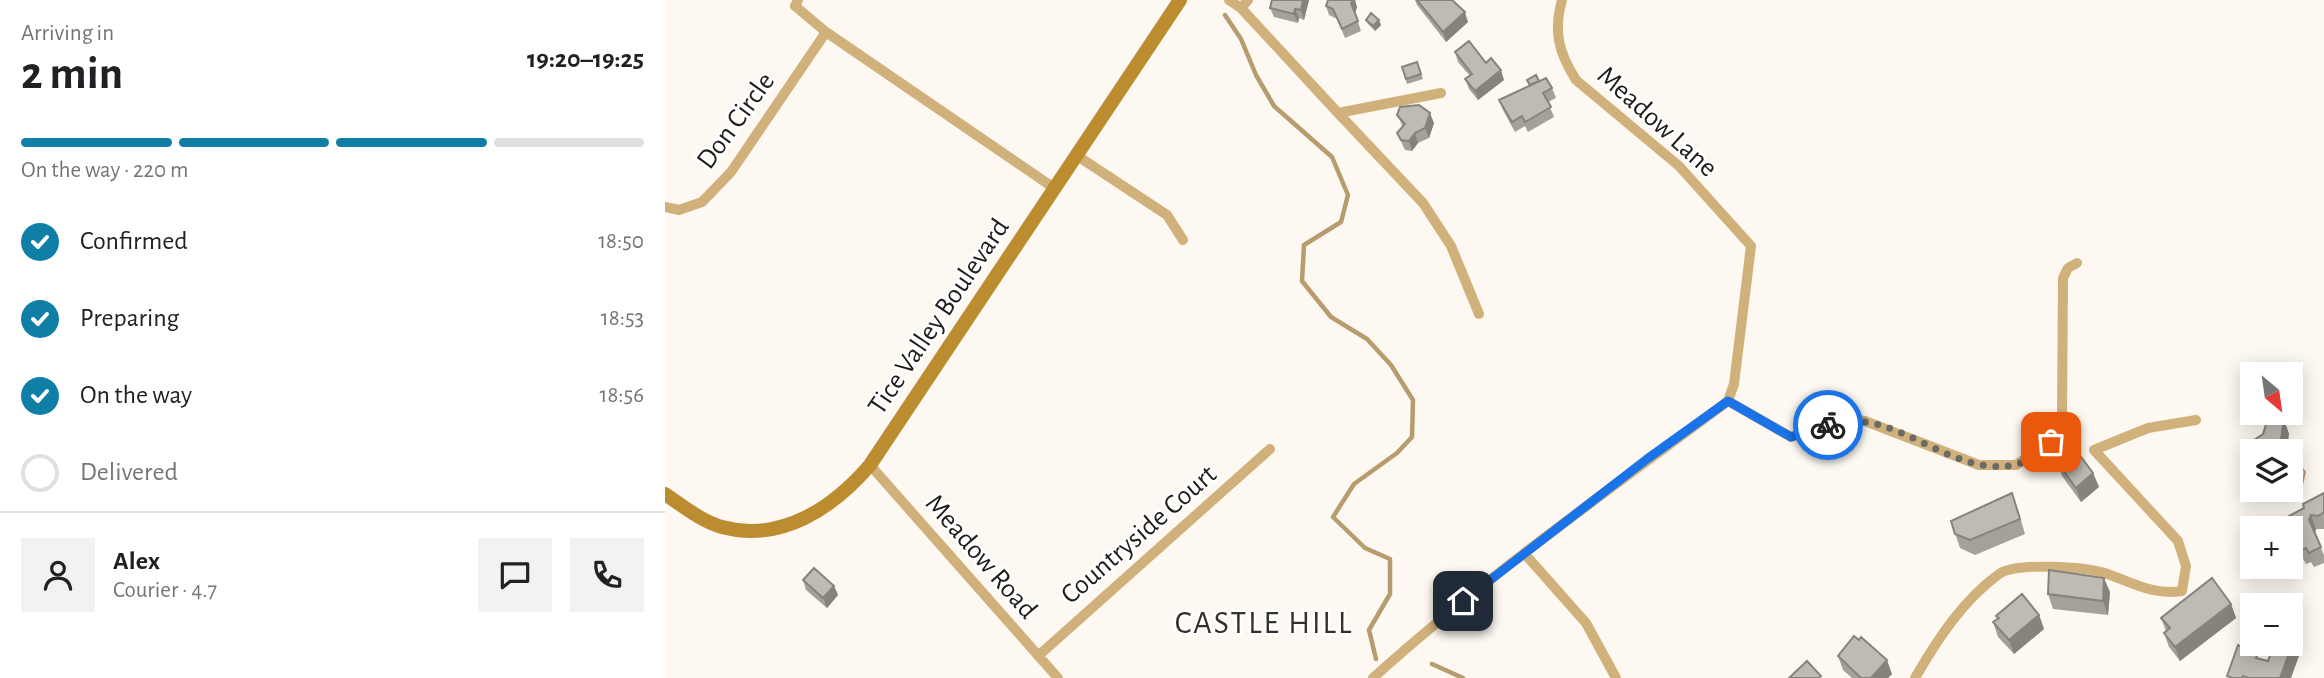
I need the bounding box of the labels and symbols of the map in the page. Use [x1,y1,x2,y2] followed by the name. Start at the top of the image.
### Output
[1592,61,1722,183] street label: Meadow Lane
[692,68,780,174] street label: Don Circle
[863,214,1015,420] street label: Tice Valley Boulevard
[2240,362,2303,425] north arrow
[1793,390,1863,460] courier
[2021,412,2081,472] pin
[1056,460,1222,610] street label: Countryside Court
[920,490,1042,624] street label: Meadow Road
[1433,571,1493,631] pin
[1175,607,1353,639] district label: CASTLE HILL

